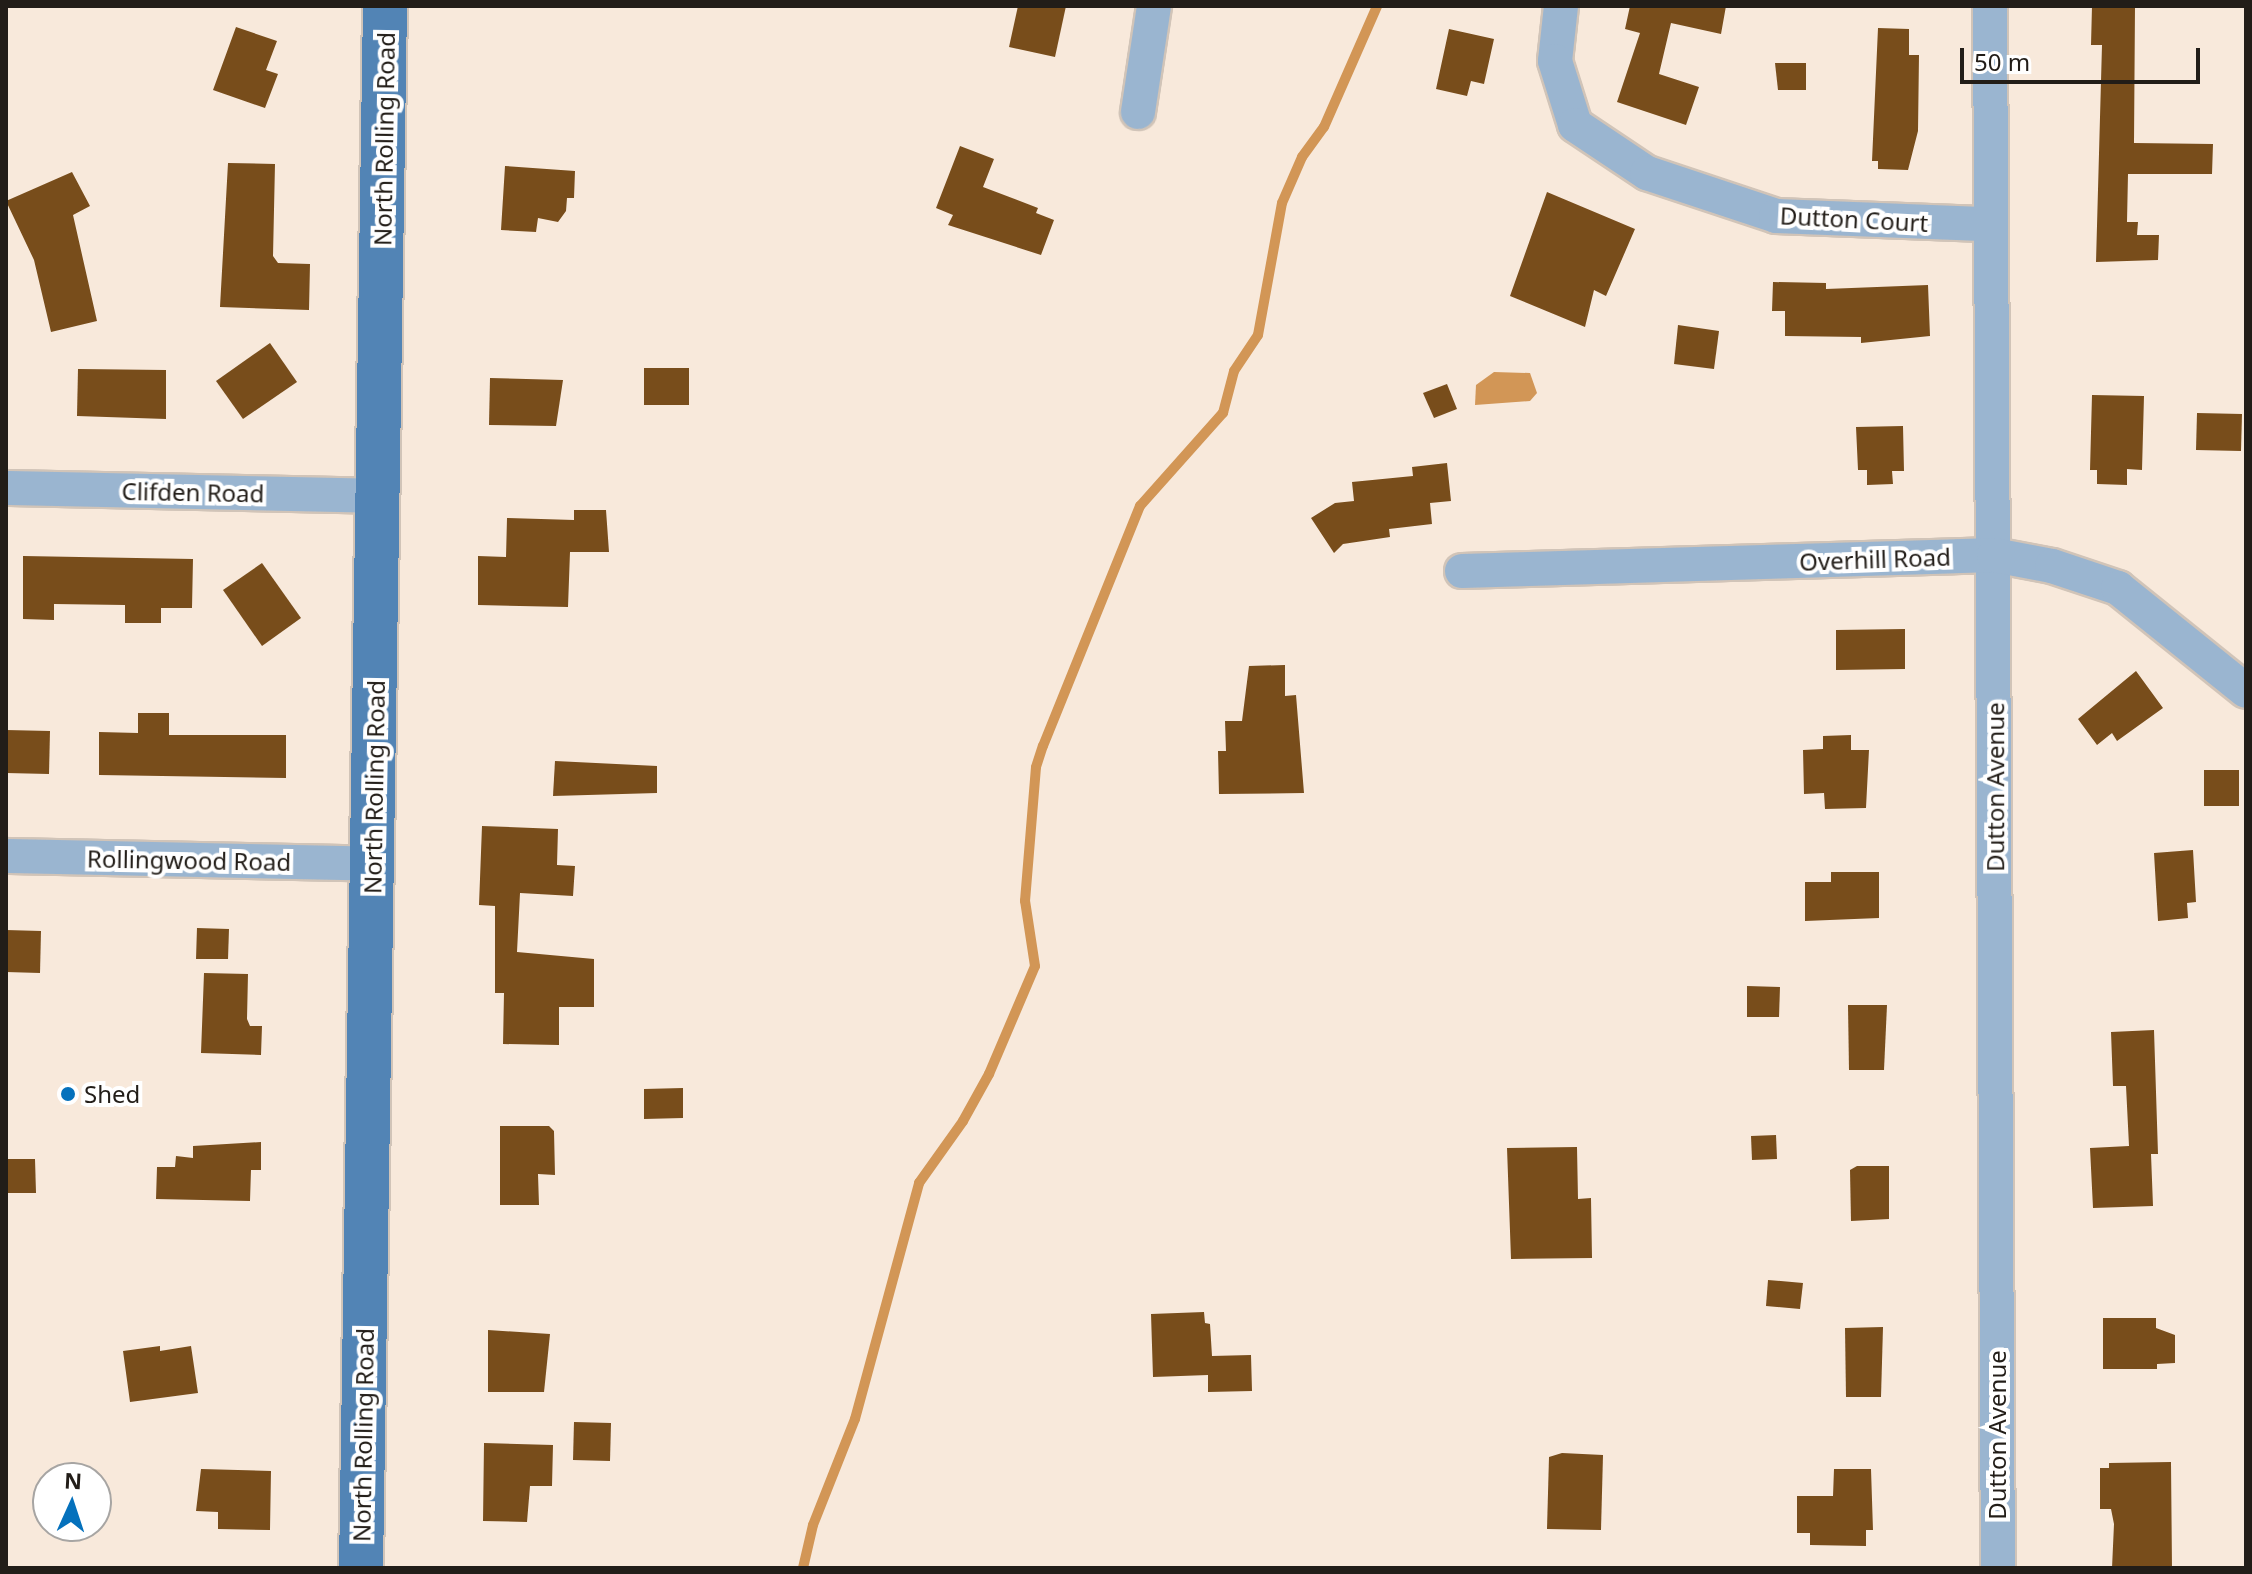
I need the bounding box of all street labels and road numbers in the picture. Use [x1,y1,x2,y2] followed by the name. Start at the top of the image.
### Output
[368,32,400,246] street label: North Rolling Road
[1779,201,1929,237] street label: Dutton Court
[121,476,265,508] street label: Clifden Road
[1799,542,1951,576] street label: Overhill Road
[358,680,390,894] street label: North Rolling Road
[1981,702,2009,872] street label: Dutton Avenue
[87,844,291,876] street label: Rollingwood Road
[347,1328,379,1542] street label: North Rolling Road
[1983,1350,2011,1520] street label: Dutton Avenue

